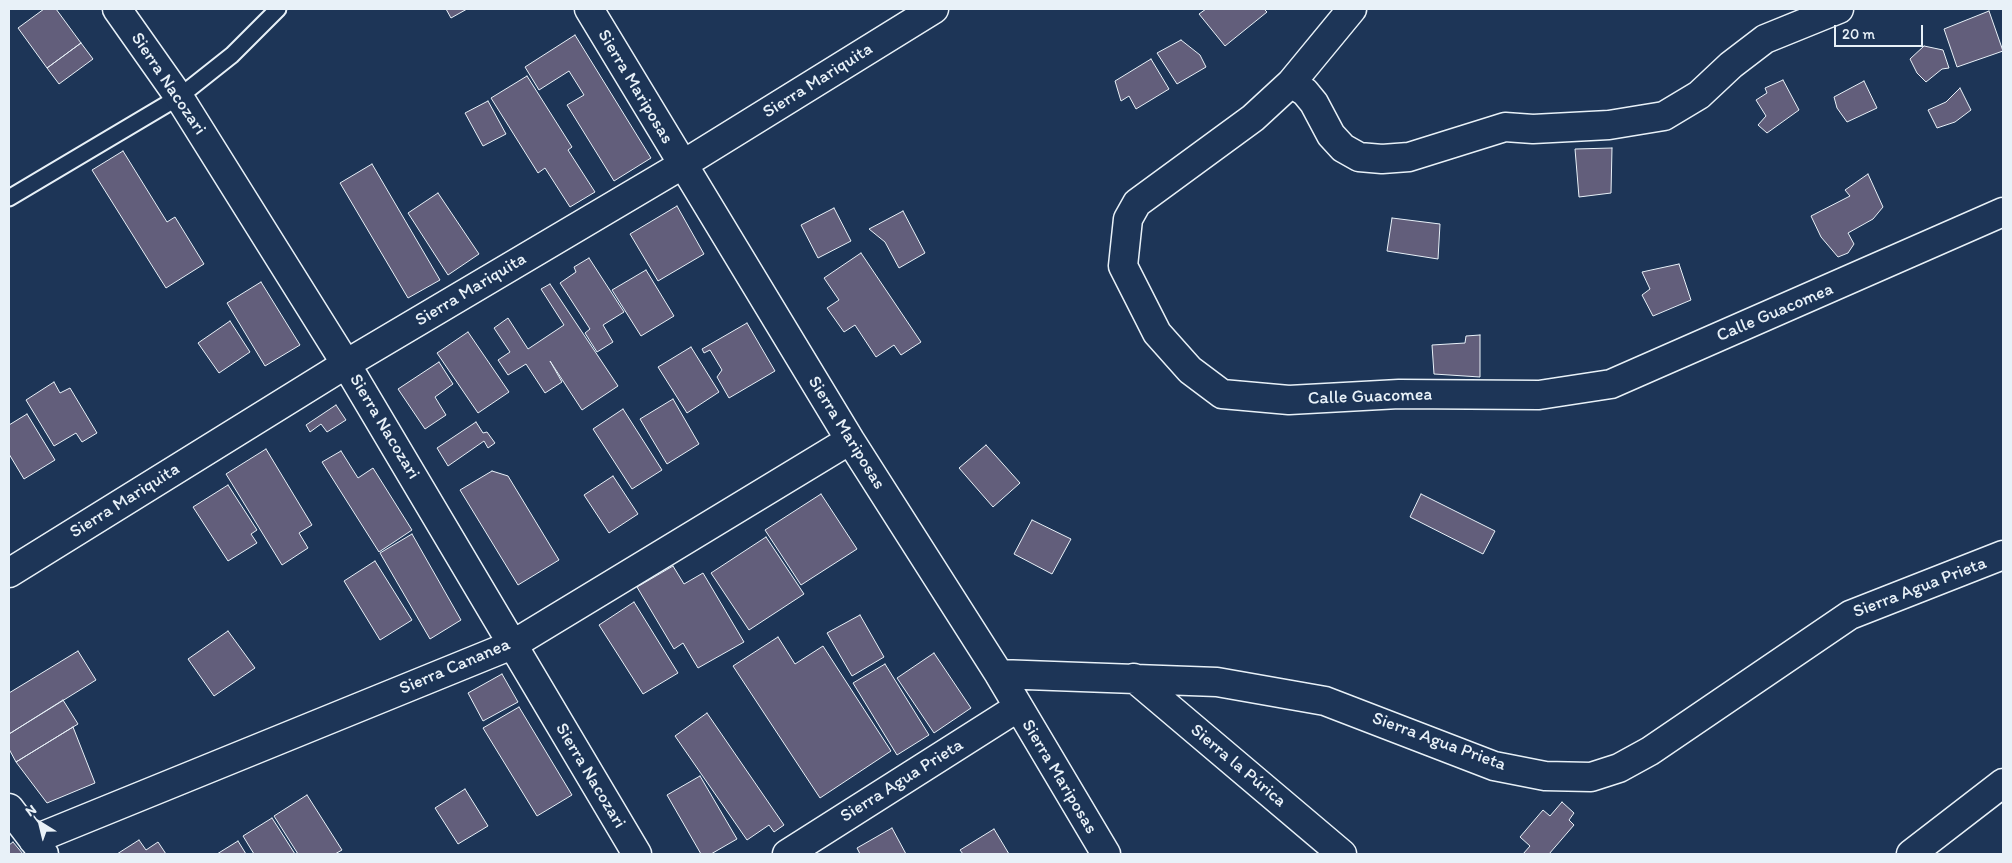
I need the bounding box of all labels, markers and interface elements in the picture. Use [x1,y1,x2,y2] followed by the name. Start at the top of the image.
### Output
[1837,15,1926,47] scale bar
[1842,25,1875,43] text: 20 m
[592,26,678,148] street label: Sierra Mariposas
[126,29,210,139] street label: Sierra Nacozari
[759,39,877,123] street label: Sierra Mariquita
[412,248,530,332] street label: Sierra Mariquita
[1713,279,1837,347] street label: Calle Guacomea
[344,370,424,484] street label: Sierra Nacozari
[803,372,889,494] street label: Sierra Mariposas
[1307,384,1433,410] street label: Calle Guacomea
[66,459,184,543] street label: Sierra Mariquita
[1850,553,1990,623] street label: Sierra Agua Prieta
[396,634,514,700] street label: Sierra Cananea
[1369,708,1509,776] street label: Sierra Agua Prieta
[1016,716,1102,838] street label: Sierra Mariposas
[550,719,630,833] street label: Sierra Nacozari
[1186,720,1290,812] street label: Sierra la Púrica
[837,735,967,827] street label: Sierra Agua Prieta
[15,798,65,848] north arrow
[22,801,40,820] text: N

